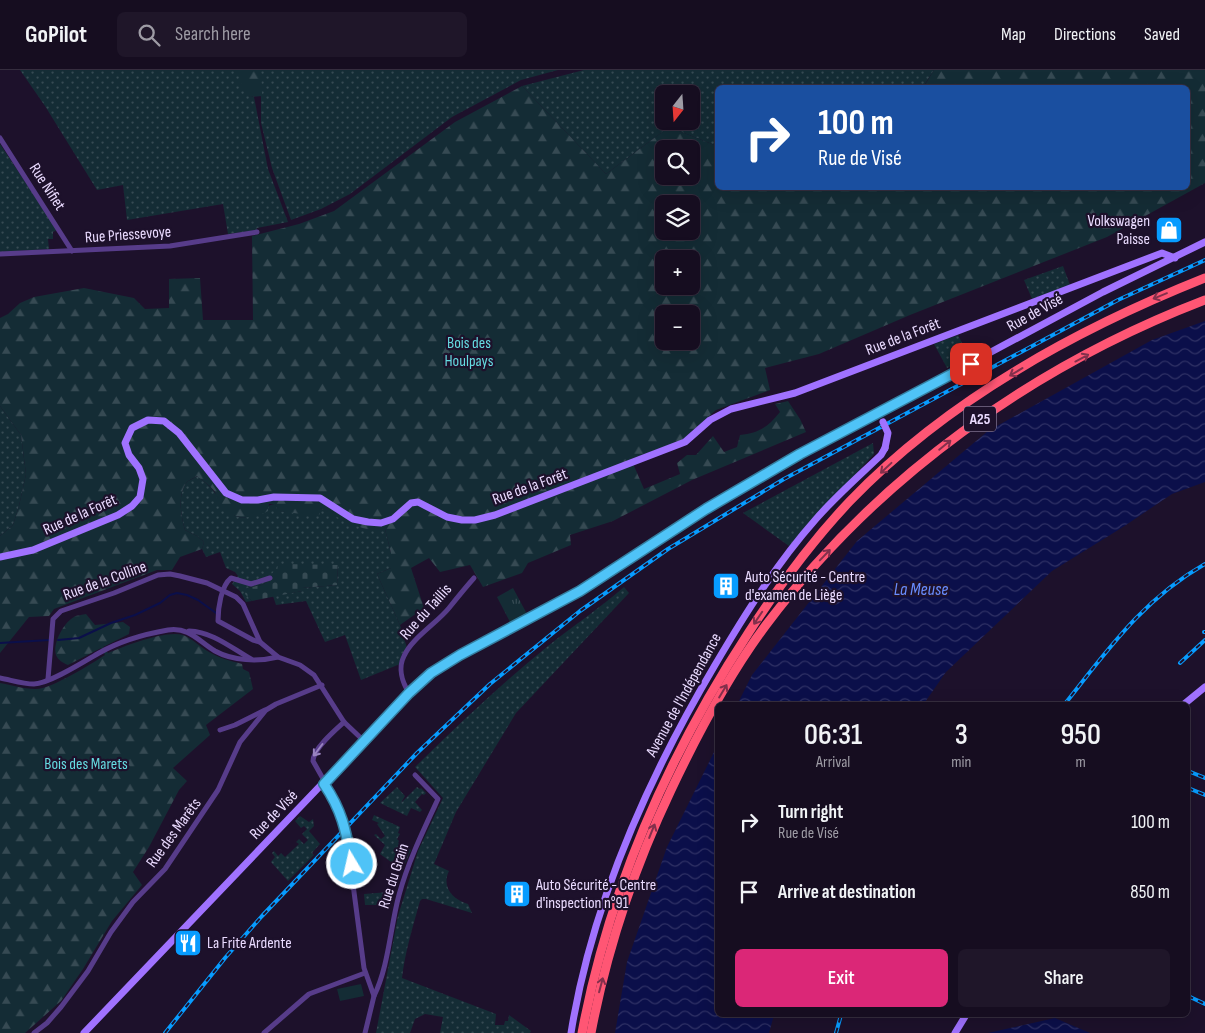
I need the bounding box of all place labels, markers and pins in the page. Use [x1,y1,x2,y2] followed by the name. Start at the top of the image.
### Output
[1088,212,1150,249] place label: Volkswagen Paisse
[1154,215,1184,245] shop icon: Volkswagen Paisse
[950,343,992,385] pin
[744,568,865,605] place label: Auto Sécurité - Centre d'examen de Liège
[711,571,741,601] building icon: Auto Sécurité - Centre d'examen de Liège
[535,876,656,913] place label: Auto Sécurité - Centre d'inspection n°91
[502,879,532,909] building icon: Auto Sécurité - Centre d'inspection n°91
[173,928,203,958] restaurant icon: La Frite Ardente
[207,934,292,953] place label: La Frite Ardente

